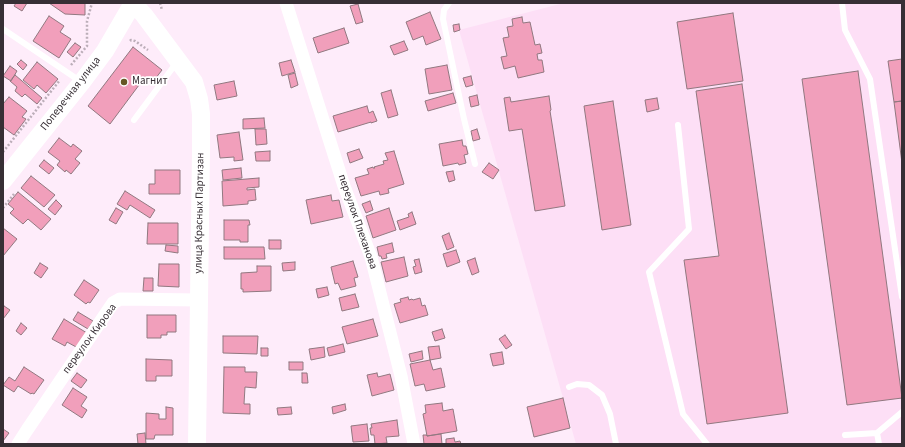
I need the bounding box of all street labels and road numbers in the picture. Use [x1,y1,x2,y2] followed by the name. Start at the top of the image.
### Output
[38,54,104,134] street label: Поперечная улица
[192,152,208,274] street label: улица Красных Партизан
[335,173,379,271] street label: переулок Плеханова
[60,301,120,377] street label: переулок Кирова

